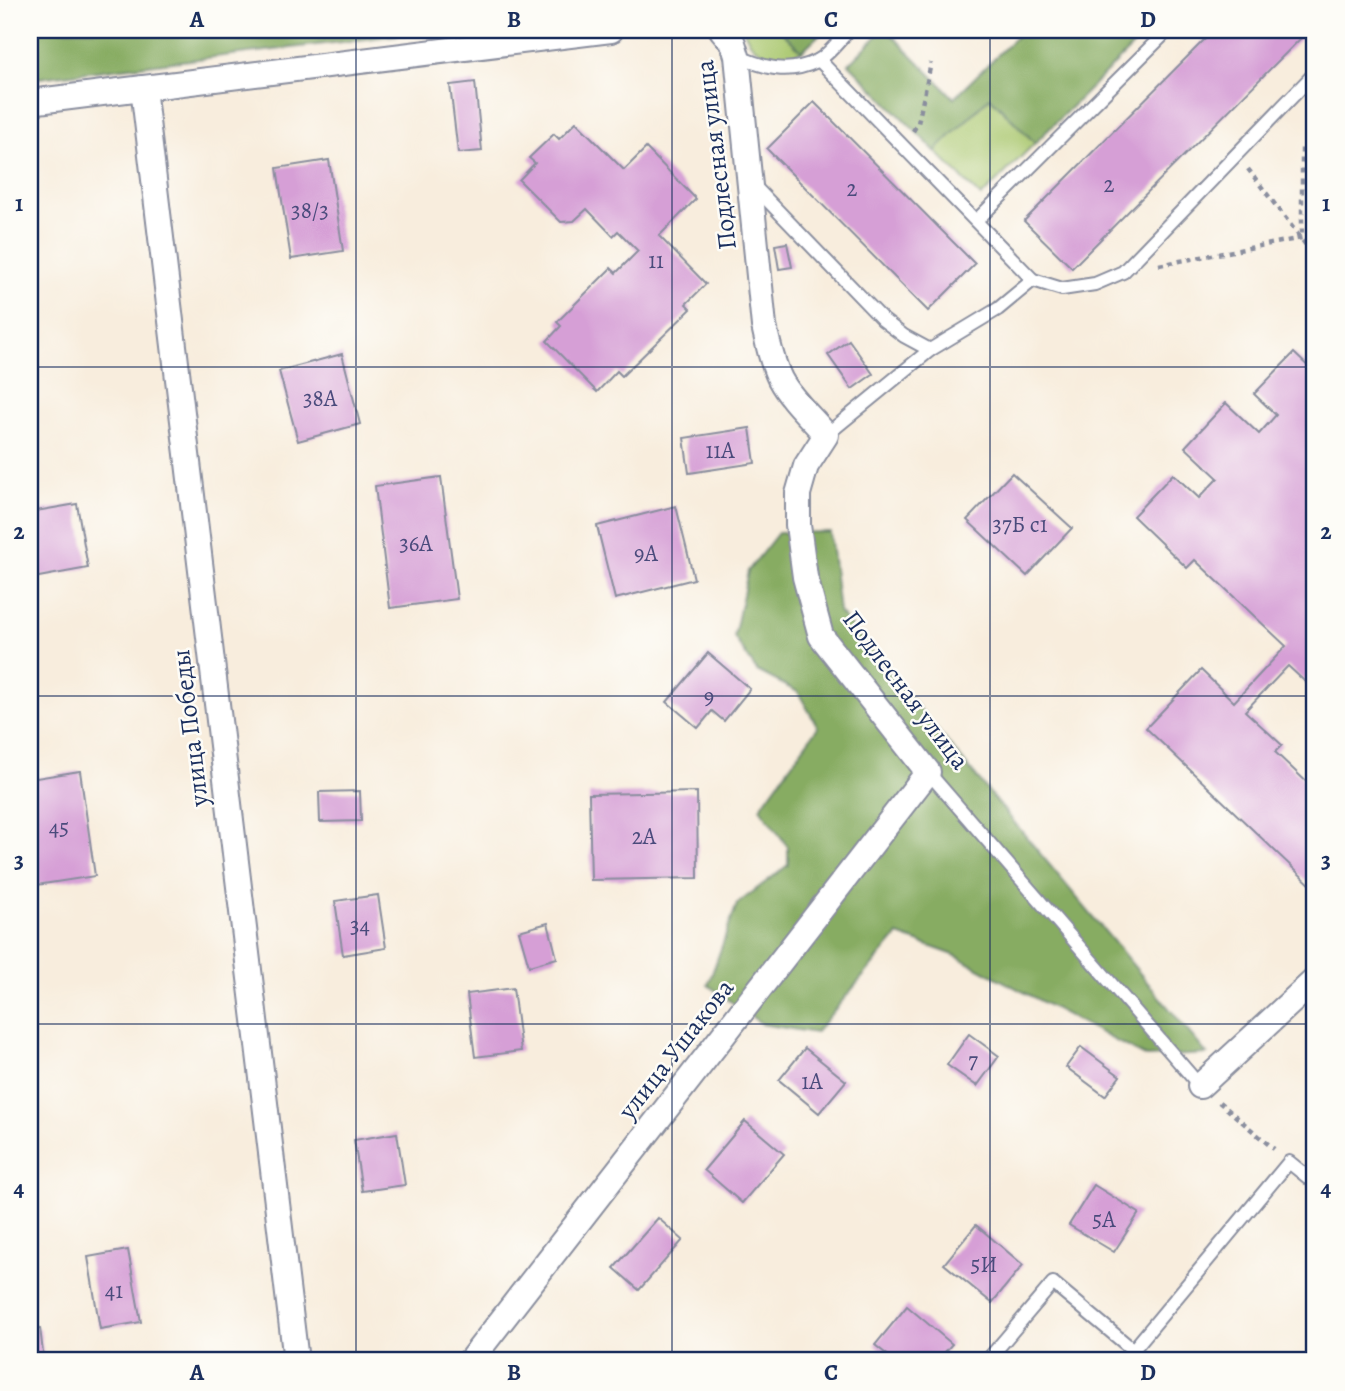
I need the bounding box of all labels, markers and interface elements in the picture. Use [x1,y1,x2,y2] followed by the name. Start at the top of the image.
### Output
[189,4,205,35] text: A
[507,4,521,35] text: B
[824,4,838,35] text: C
[1140,4,1156,35] text: D
[687,58,745,252] street label: Подлесная улица
[1104,169,1115,200] house number: 2
[847,173,858,204] house number: 2
[15,188,23,219] text: 1
[1322,188,1330,219] text: 1
[291,195,329,226] house number: 38/3
[648,245,664,276] house number: 11
[303,383,338,414] house number: 38А
[705,435,735,466] house number: 11А
[992,509,1048,540] house number: 37Б с1
[13,516,25,547] text: 2
[1320,516,1332,547] text: 2
[399,528,433,559] house number: 36А
[634,538,659,569] house number: 9А
[835,603,977,777] street label: Подлесная улица
[163,647,217,810] street label: улица Победы
[704,681,714,712] house number: 9
[49,812,69,843] house number: 45
[632,821,657,852] house number: 2А
[14,845,24,876] text: 3
[1321,845,1331,876] text: 3
[350,910,370,941] house number: 34
[609,972,742,1127] street label: улица Ушакова
[968,1045,978,1076] house number: 7
[801,1066,823,1097] house number: 1А
[14,1173,25,1204] text: 4
[1321,1173,1332,1204] text: 4
[1092,1204,1116,1235] house number: 5А
[970,1249,998,1280] house number: 5И
[105,1275,123,1306] house number: 41
[189,1357,205,1388] text: A
[507,1357,521,1388] text: B
[824,1357,838,1388] text: C
[1140,1357,1156,1388] text: D

